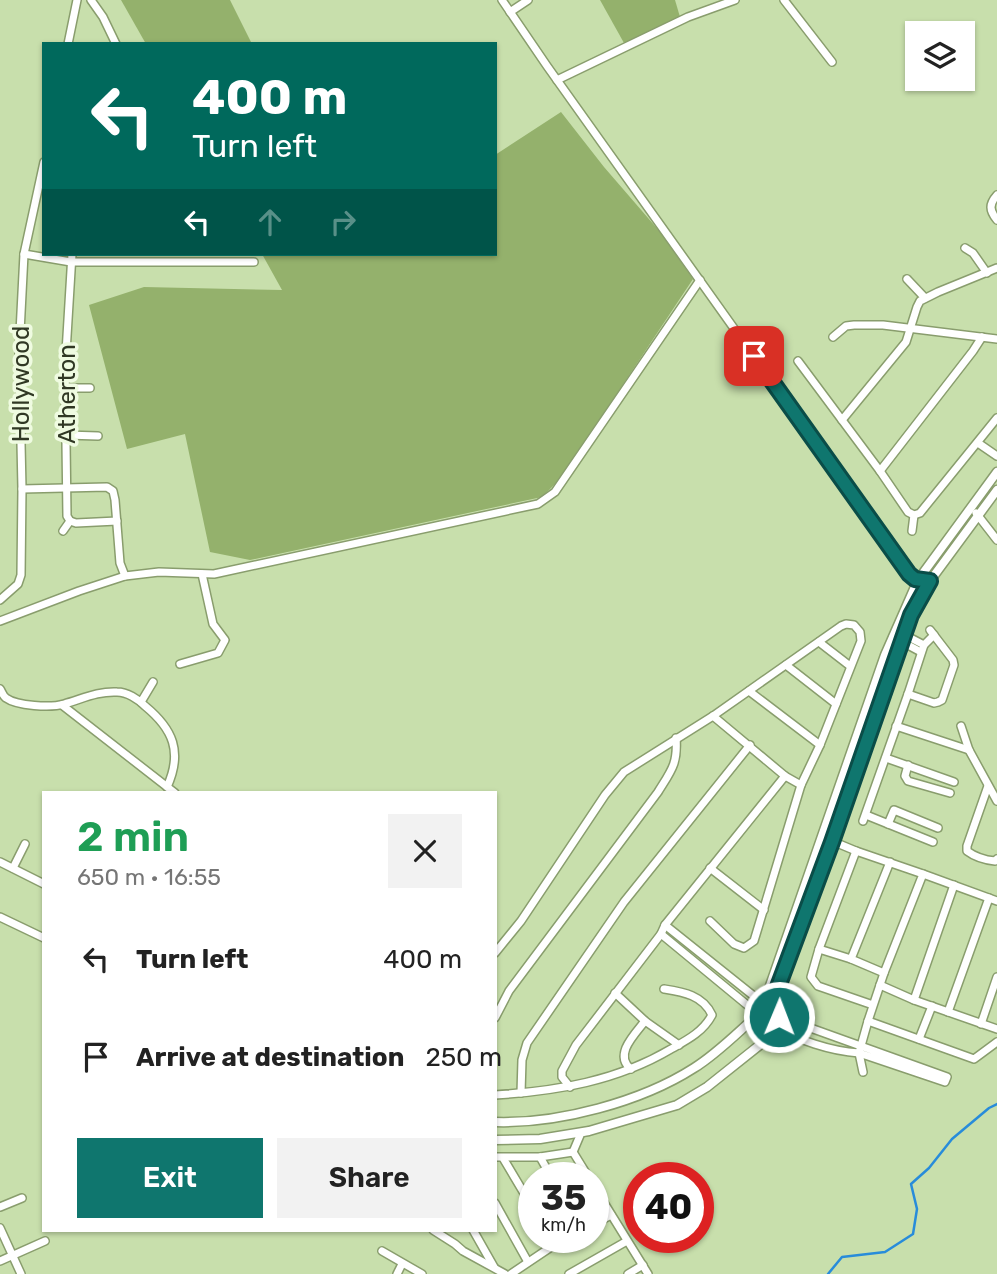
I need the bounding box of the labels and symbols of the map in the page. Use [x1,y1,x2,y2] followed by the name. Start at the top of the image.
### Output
[7,326,35,442] street label: Hollywood
[724,326,784,386] pin
[53,344,81,444] street label: Atherton
[742,980,816,1054] position arrow
[623,1162,714,1253] speed limit sign: 40

